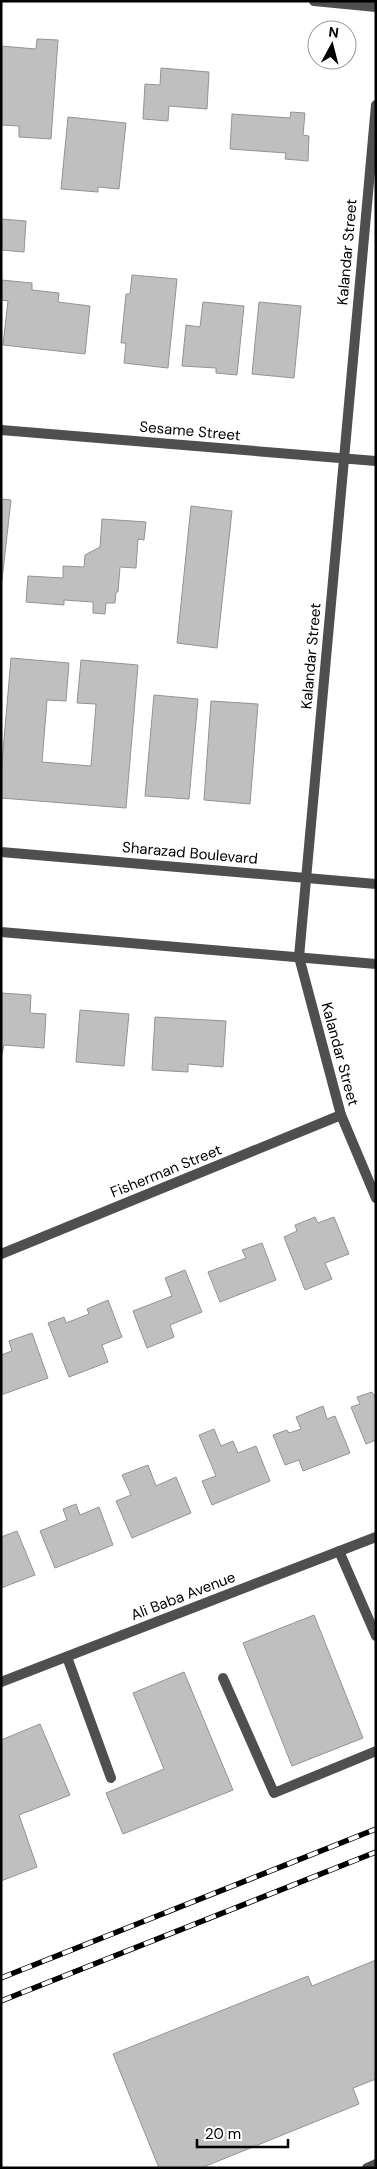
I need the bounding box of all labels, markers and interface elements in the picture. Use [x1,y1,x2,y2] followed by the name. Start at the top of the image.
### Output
[307,20,357,70] north arrow
[327,23,340,42] text: N
[332,198,362,306] street label: Kalandar Street
[139,417,241,445] street label: Sesame Street
[296,602,326,710] street label: Kalandar Street
[121,837,259,869] street label: Sharazad Boulevard
[317,1000,363,1108] street label: Kalandar Street
[107,1139,225,1202] street label: Fisherman Street
[128,1567,238,1625] street label: Ali Baba Avenue
[197,2116,288,2148] scale bar
[205,2124,241,2144] text: 20 m

